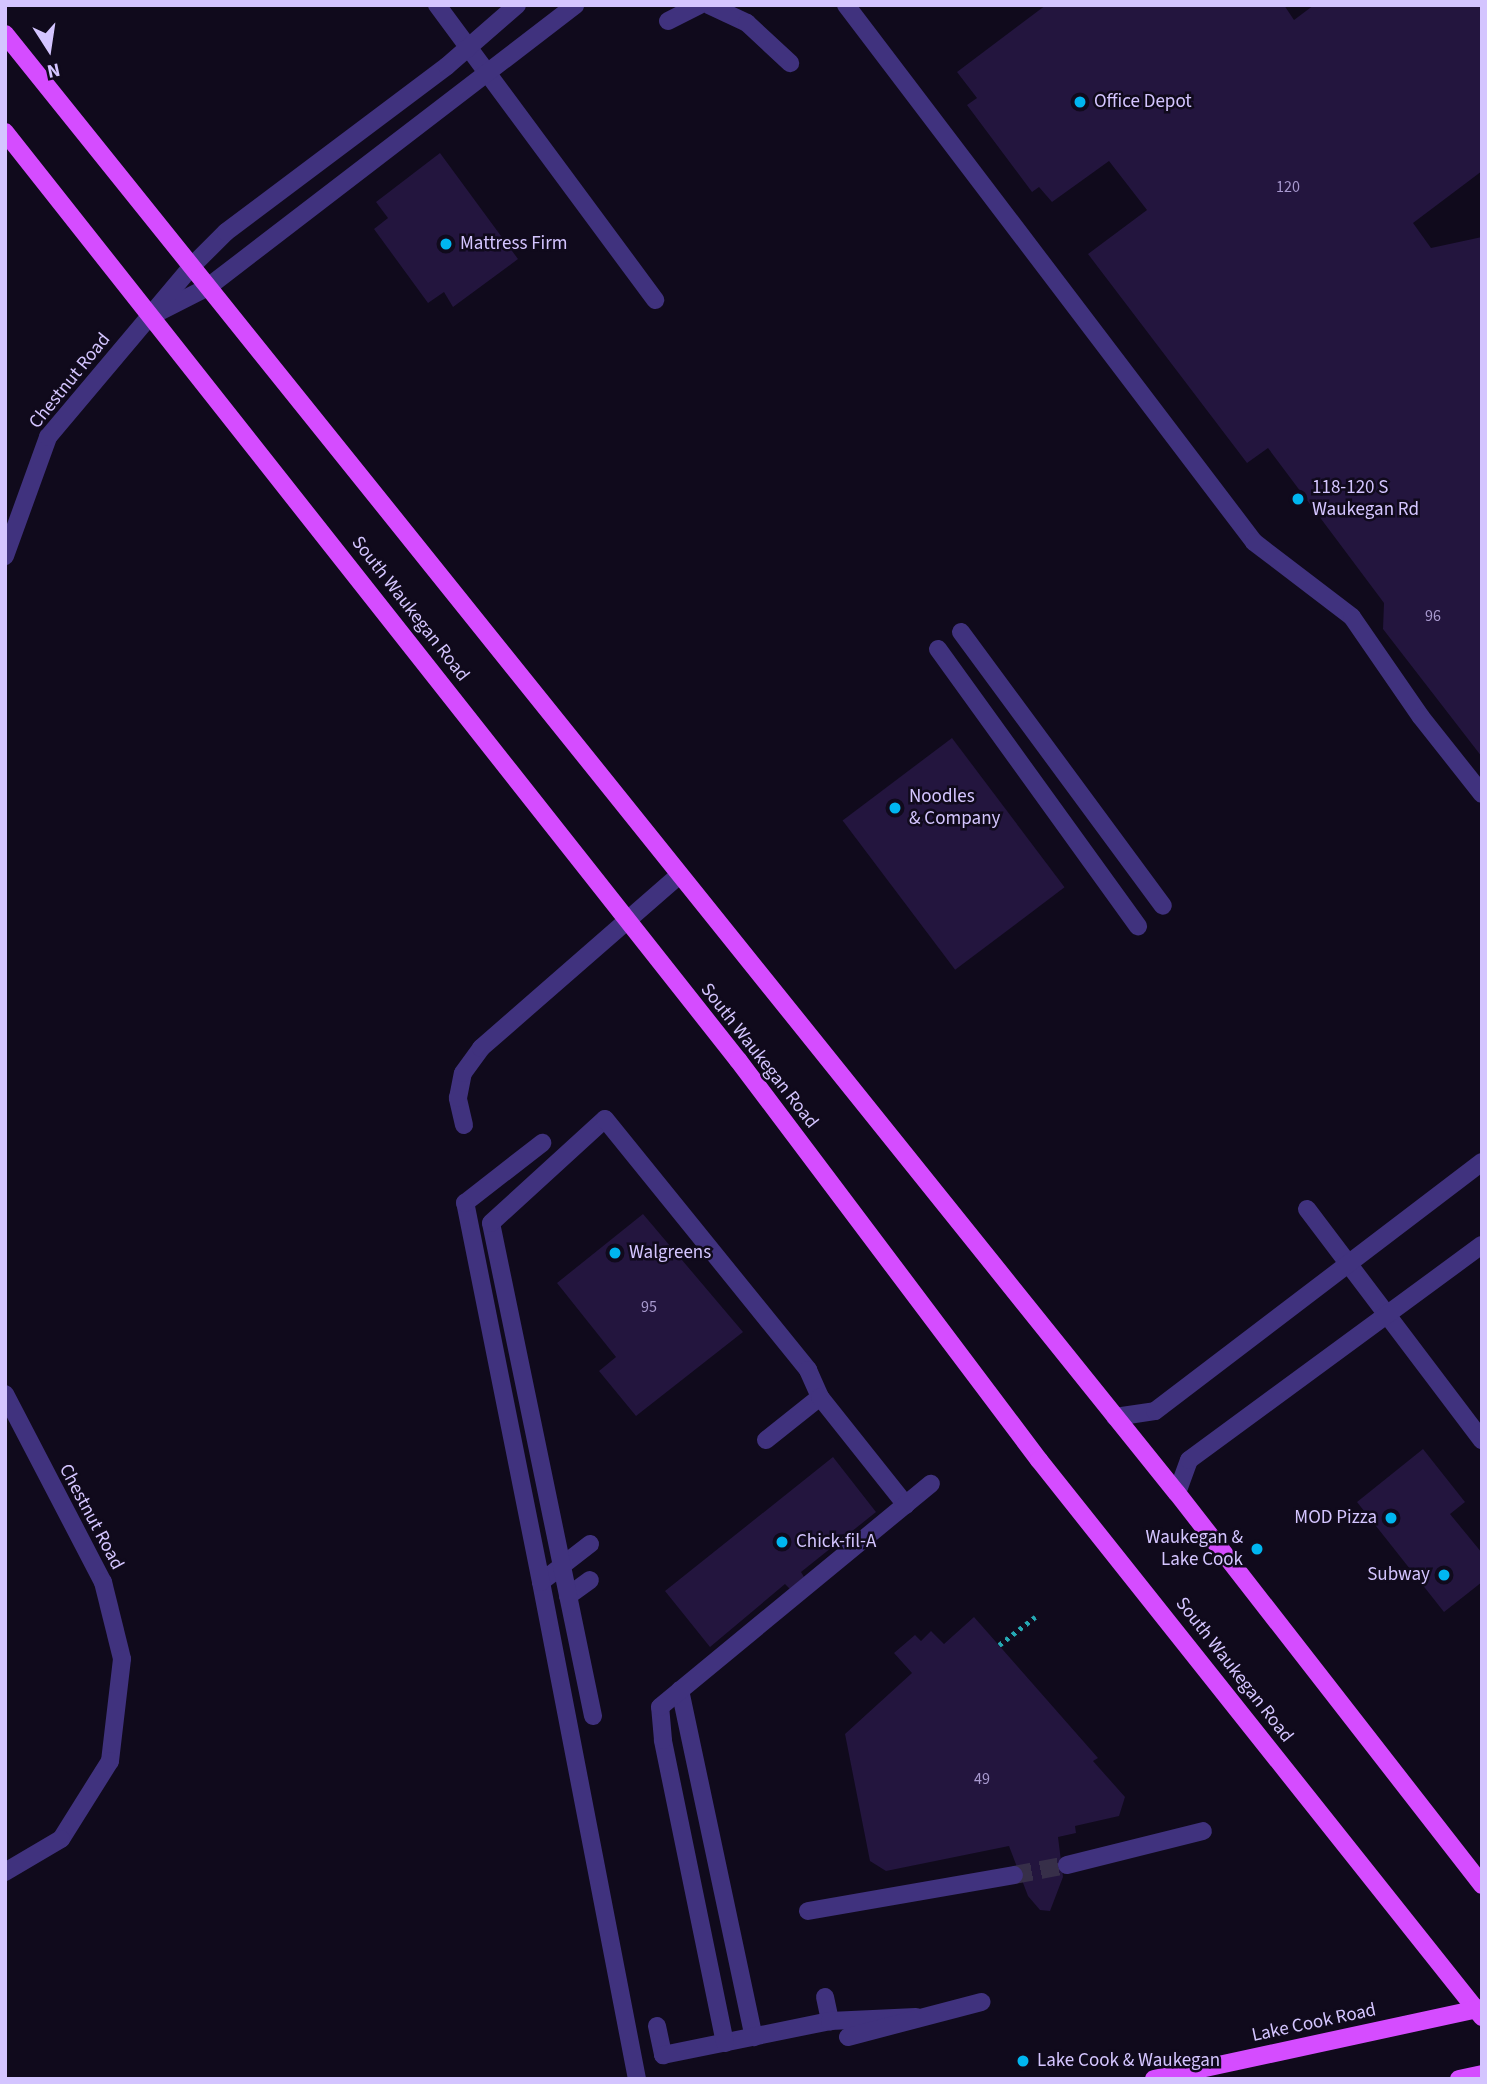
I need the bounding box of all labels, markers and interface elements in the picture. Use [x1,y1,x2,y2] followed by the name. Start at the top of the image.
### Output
[14,14,84,84] north arrow
[44,56,62,85] text: N
[1094,91,1192,113] place label: Office Depot
[1072,94,1088,110] marker: Office Depot
[1276,177,1300,197] house number: 120
[460,233,568,255] place label: Mattress Firm
[438,236,454,252] marker: Mattress Firm
[25,329,115,433] street label: Chestnut Road
[1312,477,1419,521] place label: 118-120 S Waukegan Rd
[1290,491,1306,507] marker: 118-120 S Waukegan Rd
[346,532,474,686] street label: South Waukegan Road
[1425,606,1441,626] house number: 96
[909,786,1000,830] place label: Noodles & Company
[887,800,903,816] marker: Noodles & Company
[695,979,823,1133] street label: South Waukegan Road
[629,1242,711,1264] place label: Walgreens
[607,1245,623,1261] marker: Walgreens
[641,1297,657,1317] house number: 95
[54,1460,128,1574] street label: Chestnut Road
[1294,1507,1377,1529] place label: MOD Pizza
[1383,1510,1399,1526] marker: MOD Pizza
[1146,1527,1243,1571] place label: Waukegan & Lake Cook
[796,1531,876,1553] place label: Chick-fil-A
[774,1534,790,1550] marker: Chick-fil-A
[1249,1541,1265,1557] marker: Waukegan & Lake Cook
[1367,1564,1430,1586] place label: Subway
[1436,1567,1452,1583] marker: Subway
[1170,1593,1298,1747] street label: South Waukegan Road
[974,1769,990,1789] house number: 49
[1250,1999,1378,2047] street label: Lake Cook Road
[1037,2050,1220,2072] place label: Lake Cook & Waukegan
[1015,2053,1031,2069] marker: Lake Cook & Waukegan

